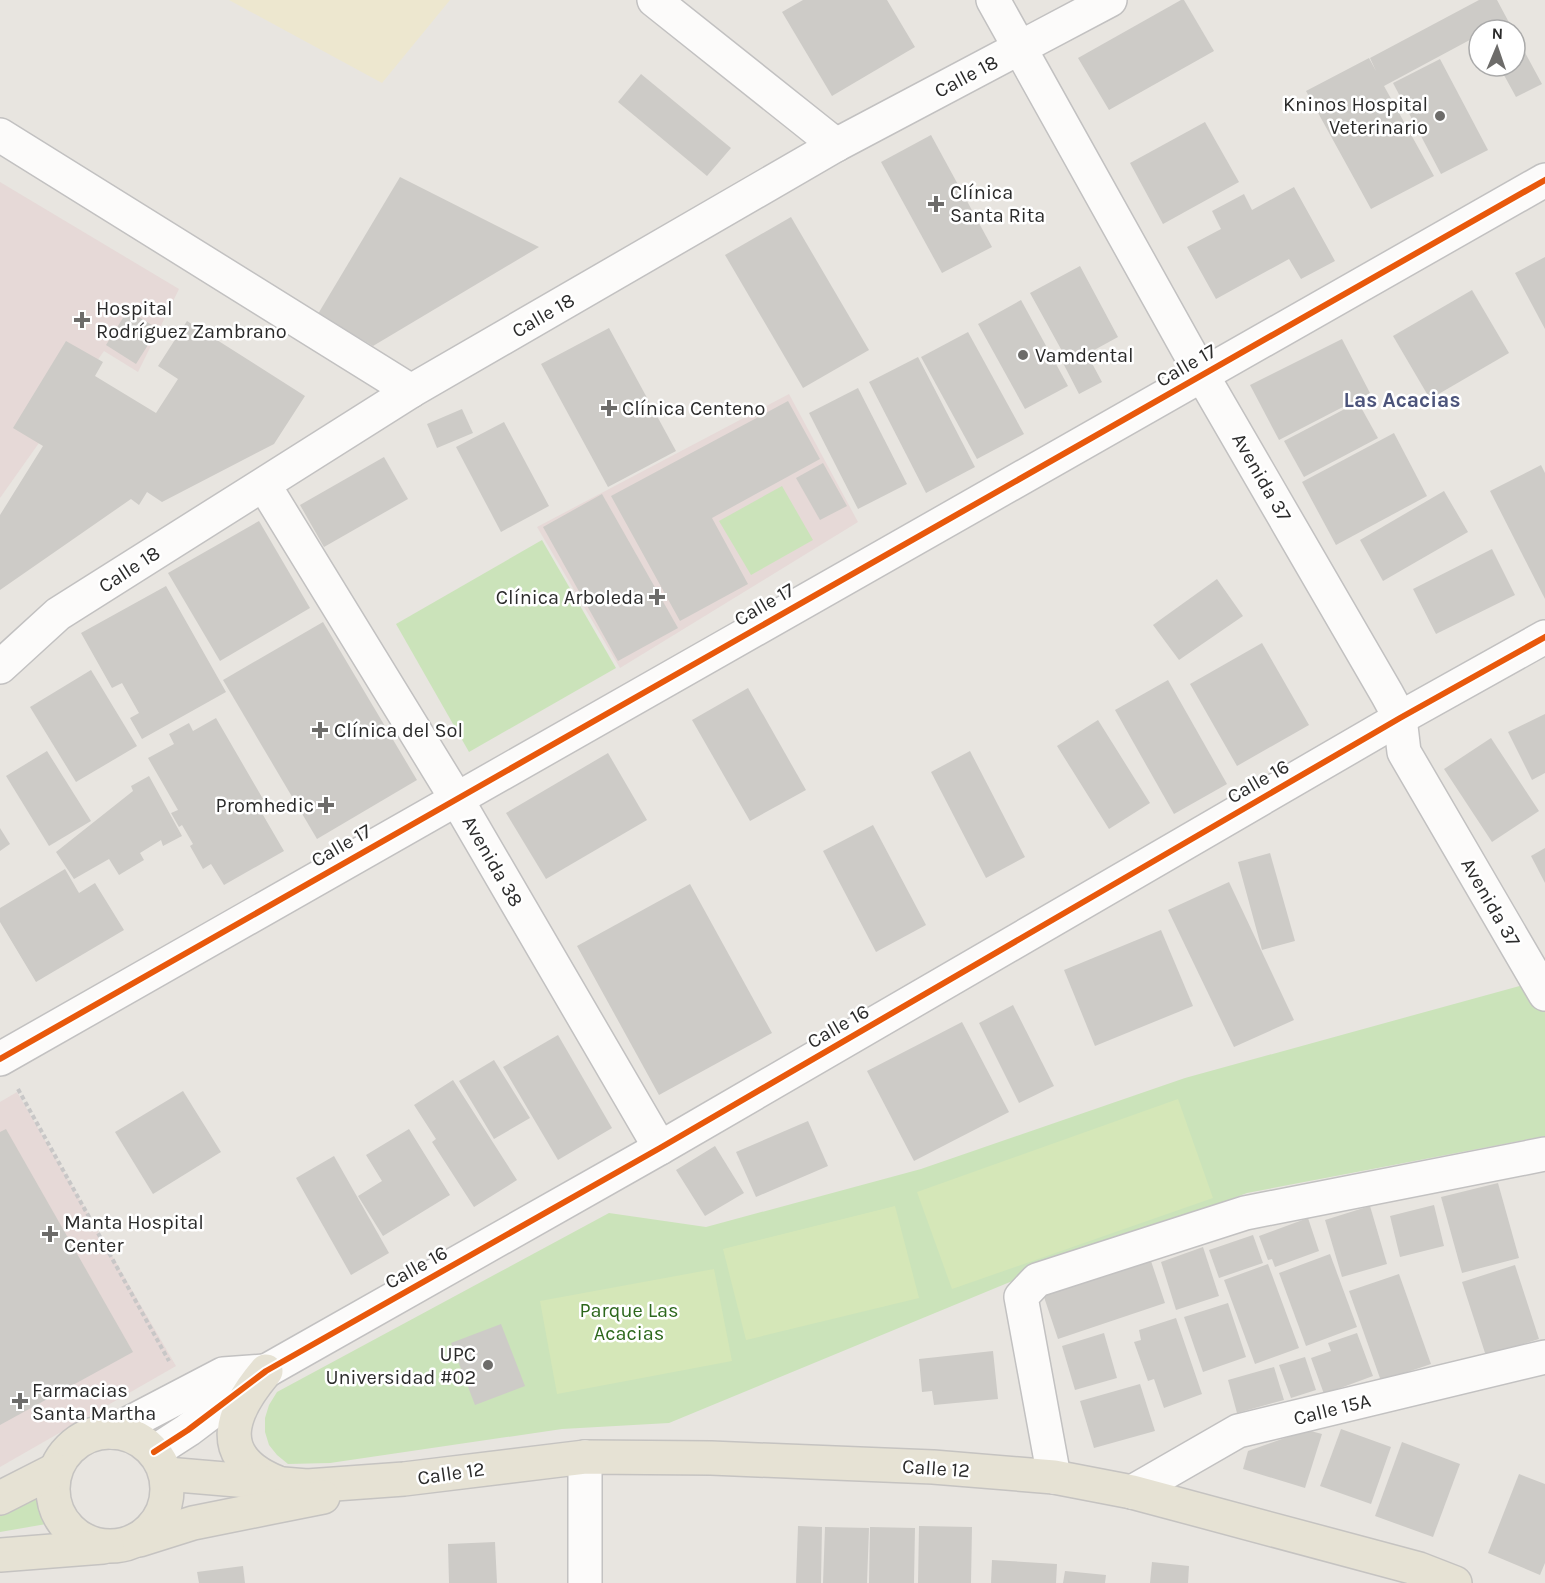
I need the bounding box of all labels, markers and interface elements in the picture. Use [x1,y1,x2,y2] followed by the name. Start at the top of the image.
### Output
[1467,18,1527,78] north arrow
[1491,24,1504,43] text: N
[931,50,1002,103] street label: Calle 18
[1283,93,1428,139] place label: Kninos Hospital Veterinario
[1433,109,1447,123] marker: Kninos Hospital Veterinario
[950,181,1045,227] place label: Clínica Santa Rita
[927,195,945,213] marker: Clínica Santa Rita
[508,288,579,342] street label: Calle 18
[96,297,287,343] place label: Hospital Rodríguez Zambrano
[73,311,91,329] marker: Hospital Rodríguez Zambrano
[1152,339,1221,392] street label: Calle 17
[1035,344,1134,367] place label: Vamdental
[1016,348,1030,362] marker: Vamdental
[1344,388,1460,412] district label: Las Acacias
[622,397,765,420] place label: Clínica Centeno
[600,399,618,417] marker: Clínica Centeno
[1227,429,1296,526] street label: Avenida 37
[94,541,164,598] street label: Calle 18
[730,578,799,631] street label: Calle 17
[496,586,644,609] place label: Clínica Arboleda
[648,588,666,606] marker: Clínica Arboleda
[334,719,463,742] place label: Clínica del Sol
[311,721,329,739] marker: Clínica del Sol
[1223,755,1293,808] street label: Calle 16
[216,794,314,817] place label: Promhedic
[319,798,333,812] marker: Promhedic
[457,812,528,911] street label: Avenida 38
[307,819,376,872] street label: Calle 17
[1456,854,1525,951] street label: Avenida 37
[803,1000,873,1053] street label: Calle 16
[64,1211,204,1257] place label: Manta Hospital Center
[41,1225,59,1243] marker: Manta Hospital Center
[381,1241,451,1294] street label: Calle 16
[580,1299,679,1345] park label: Parque Las Acacias
[325,1343,476,1389] place label: UPC Universidad #02
[481,1358,495,1372] marker: UPC Universidad #02
[32,1379,156,1425] place label: Farmacias Santa Martha
[1291,1389,1373,1430] street label: Calle 15A
[13,1394,27,1408] marker: Farmacias Santa Martha
[901,1455,971,1482] street label: Calle 12
[416,1457,486,1490] street label: Calle 12

